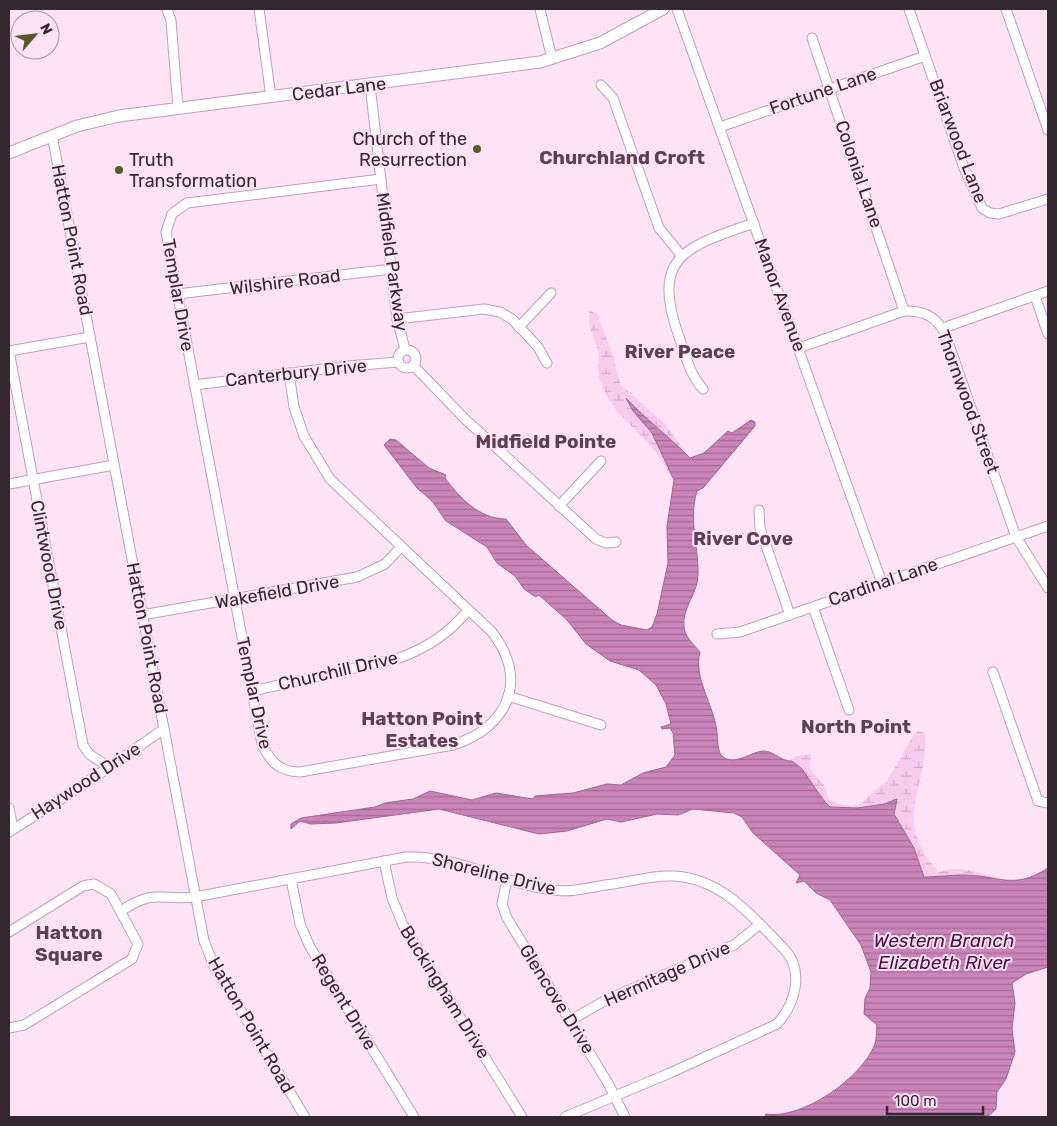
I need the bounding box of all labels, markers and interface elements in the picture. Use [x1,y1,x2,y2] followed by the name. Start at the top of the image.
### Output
[10,10,60,60] north arrow
[36,21,56,38] text: N
[767,62,879,120] street label: Fortune Lane
[291,72,387,106] street label: Cedar Lane
[924,76,992,206] street label: Briarwood Lane
[830,117,888,231] street label: Colonial Lane
[352,128,467,171] place label: Church of the Resurrection
[471,143,483,155] marker: Church of the Resurrection
[539,146,705,169] district label: Churchland Croft
[129,149,257,192] place label: Truth Transformation
[47,163,97,317] street label: Hatton Point Road
[113,164,125,176] marker: Truth Transformation
[371,191,413,333] street label: Midfield Parkway
[749,235,811,355] street label: Manor Avenue
[157,237,199,353] street label: Templar Drive
[228,264,342,300] street label: Wilshire Road
[932,327,1004,477] street label: Thornwood Street
[625,340,735,363] district label: River Peace
[224,355,368,391] street label: Canterbury Drive
[476,430,616,453] district label: Midfield Pointe
[26,498,72,632] street label: Clintwood Drive
[693,527,793,550] district label: River Cove
[825,553,941,611] street label: Cardinal Lane
[122,561,172,715] street label: Hatton Point Road
[213,570,341,614] street label: Wakefield Drive
[231,635,277,751] street label: Templar Drive
[276,647,400,695] street label: Churchill Drive
[361,707,483,752] district label: Hatton Point Estates
[801,715,911,738] district label: North Point
[27,738,145,824] street label: Haywood Drive
[430,848,558,900] street label: Shoreline Drive
[35,921,103,966] district label: Hatton Square
[395,921,495,1063] street label: Buckingham Drive
[873,929,1015,974] water label: Western Branch Elizabeth River
[601,936,733,1012] street label: Hermitage Drive
[515,940,599,1058] street label: Glencove Drive
[307,950,381,1054] street label: Regent Drive
[203,953,299,1097] street label: Hatton Point Road
[887,1084,983,1116] scale bar
[894,1092,936,1110] text: 100 m

